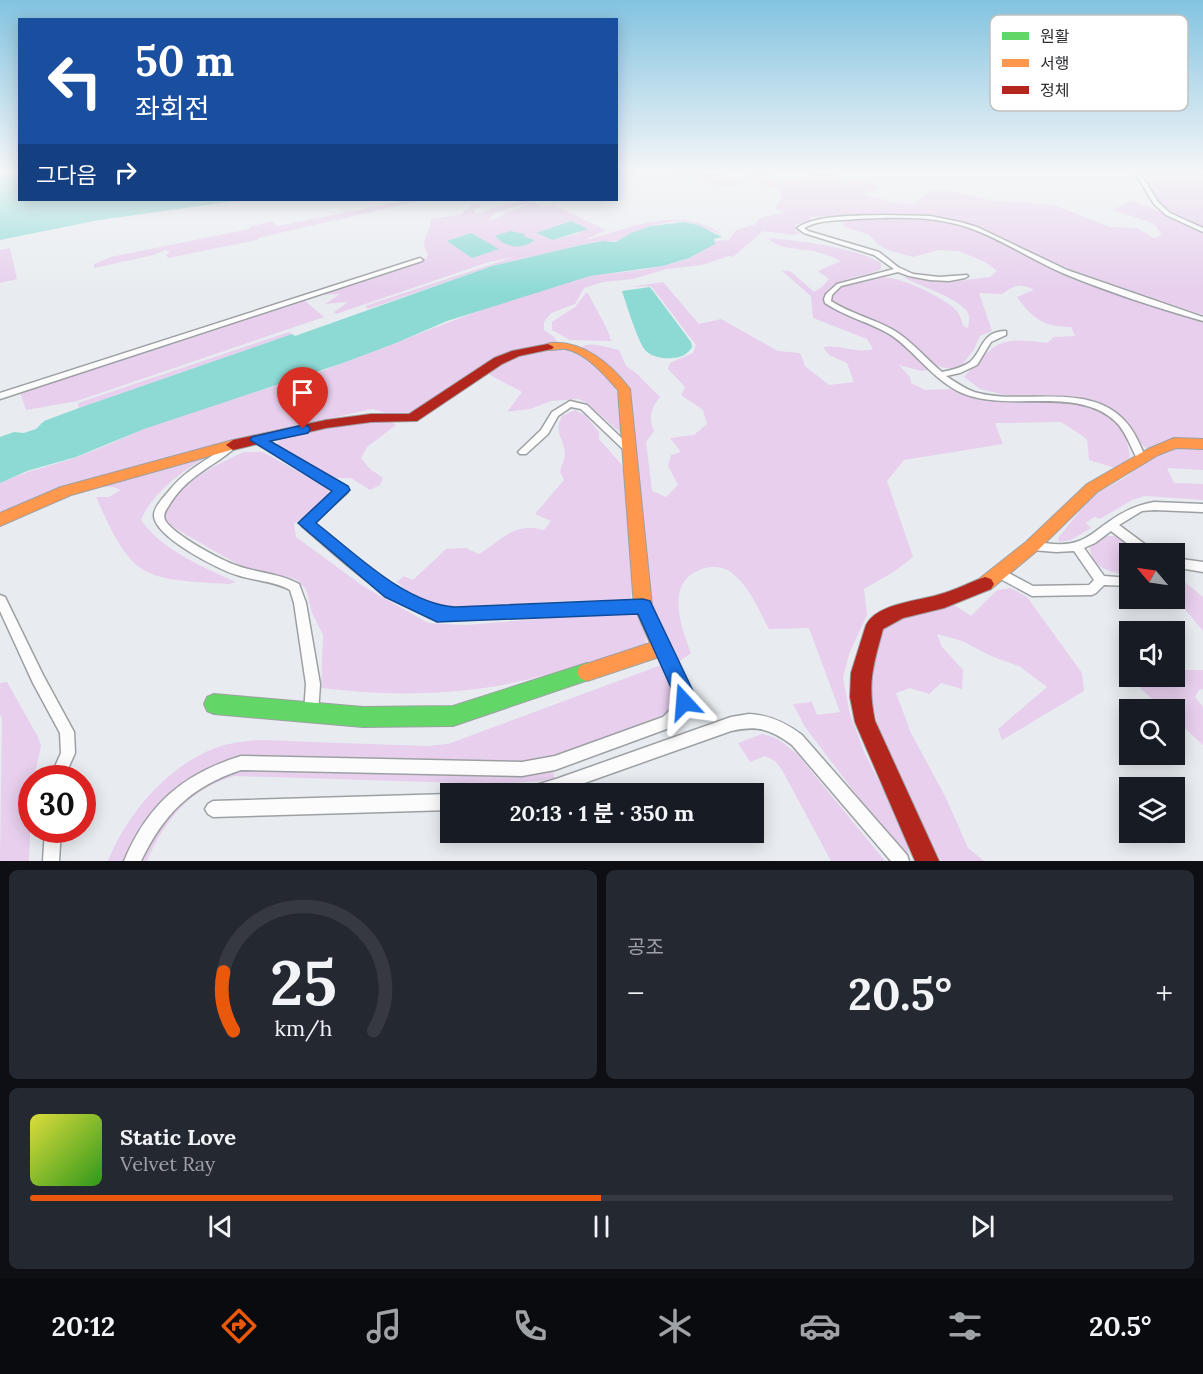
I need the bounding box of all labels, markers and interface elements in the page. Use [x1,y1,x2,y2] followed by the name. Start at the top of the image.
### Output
[990,15,1188,111] legend
[1040,26,1070,46] text: 원활
[135,34,234,88] text: 50 m
[36,42,114,120] icon: left
[1040,53,1069,73] text: 서행
[1040,80,1069,100] text: 정체
[135,91,210,125] text: 좌회전
[109,156,142,189] icon: right
[36,161,97,189] text: 그다음
[277,367,328,429] pin
[286,376,319,409] icon: arrive
[1119,543,1185,609] north arrow
[1119,543,1185,843] map controls
[1119,621,1185,687] button: sound
[652,670,716,734] position arrow
[1119,699,1185,765] button: search
[18,765,96,843] speed limit sign: 30
[1119,777,1185,843] button: layers
[510,799,694,827] text: 20:13 · 1 분 · 350 m
[627,934,664,959] text: 공조
[270,942,336,1022] text: 25
[848,965,952,1022] text: 20.5°
[627,972,645,1014] text: −
[1155,972,1173,1014] text: +
[274,1015,332,1043] text: km/h
[120,1123,236,1151] text: Static Love
[120,1151,215,1176] text: Velvet Ray
[204,1210,237,1243] icon: previous
[585,1210,618,1243] icon: pause
[966,1210,999,1243] icon: next
[218,1305,260,1347] icon: directions
[363,1305,405,1347] icon: music
[509,1305,551,1347] icon: phone
[654,1305,696,1347] icon: climate
[799,1305,841,1347] icon: car
[944,1305,986,1347] icon: filters
[52,1309,115,1343] text: 20:12
[1089,1309,1151,1343] text: 20.5°

